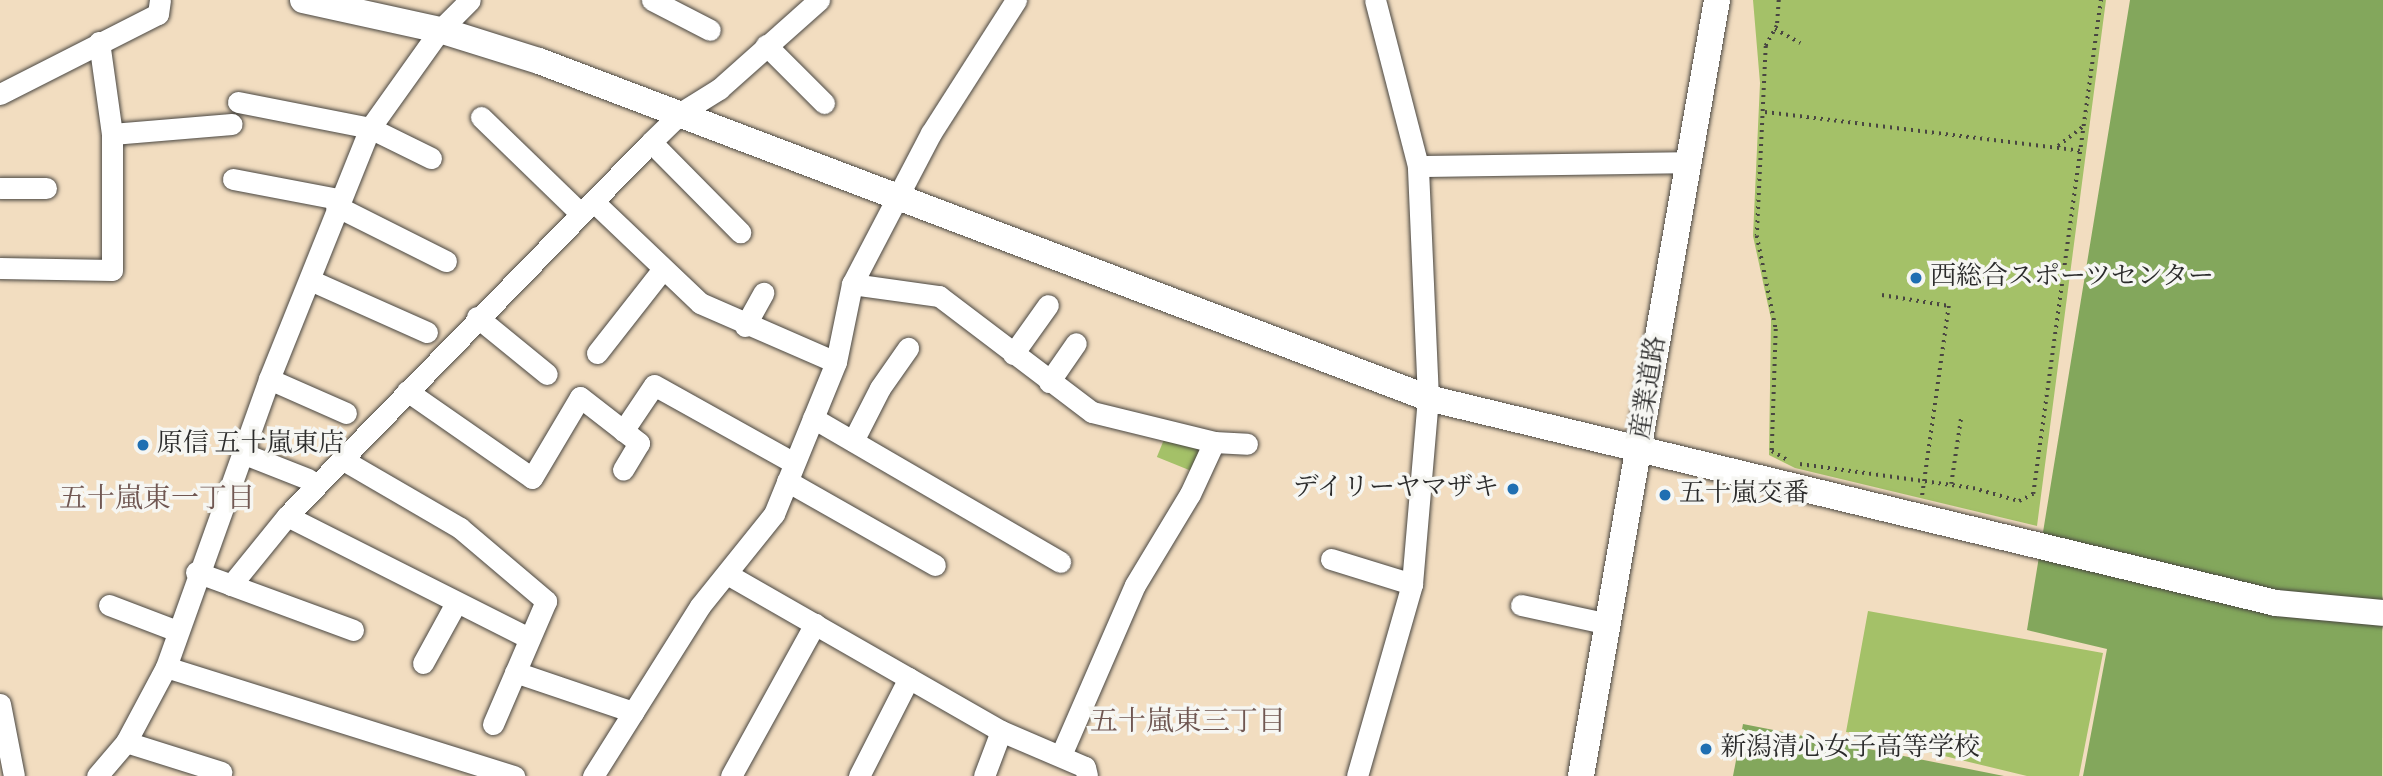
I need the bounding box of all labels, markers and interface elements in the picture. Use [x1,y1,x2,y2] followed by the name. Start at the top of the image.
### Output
[1930,262,2216,294] place label: 西総合スポーツセンター
[1908,270,1924,286] marker: 西総合スポーツセンター
[1626,334,1674,442] street label: 産業道路
[157,429,345,461] place label: 原信 五十嵐東店
[135,437,151,453] marker: 原信 五十嵐東店
[1291,473,1499,505] place label: デイリーヤマザキ
[1679,479,1809,511] place label: 五十嵐交番
[1505,481,1521,497] marker: デイリーヤマザキ
[59,483,255,517] district label: 五十嵐東一丁目
[1657,487,1673,503] marker: 五十嵐交番
[1090,706,1286,740] district label: 五十嵐東三丁目
[1720,733,1980,765] place label: 新潟清心女子高等学校
[1698,741,1714,757] marker: 新潟清心女子高等学校

